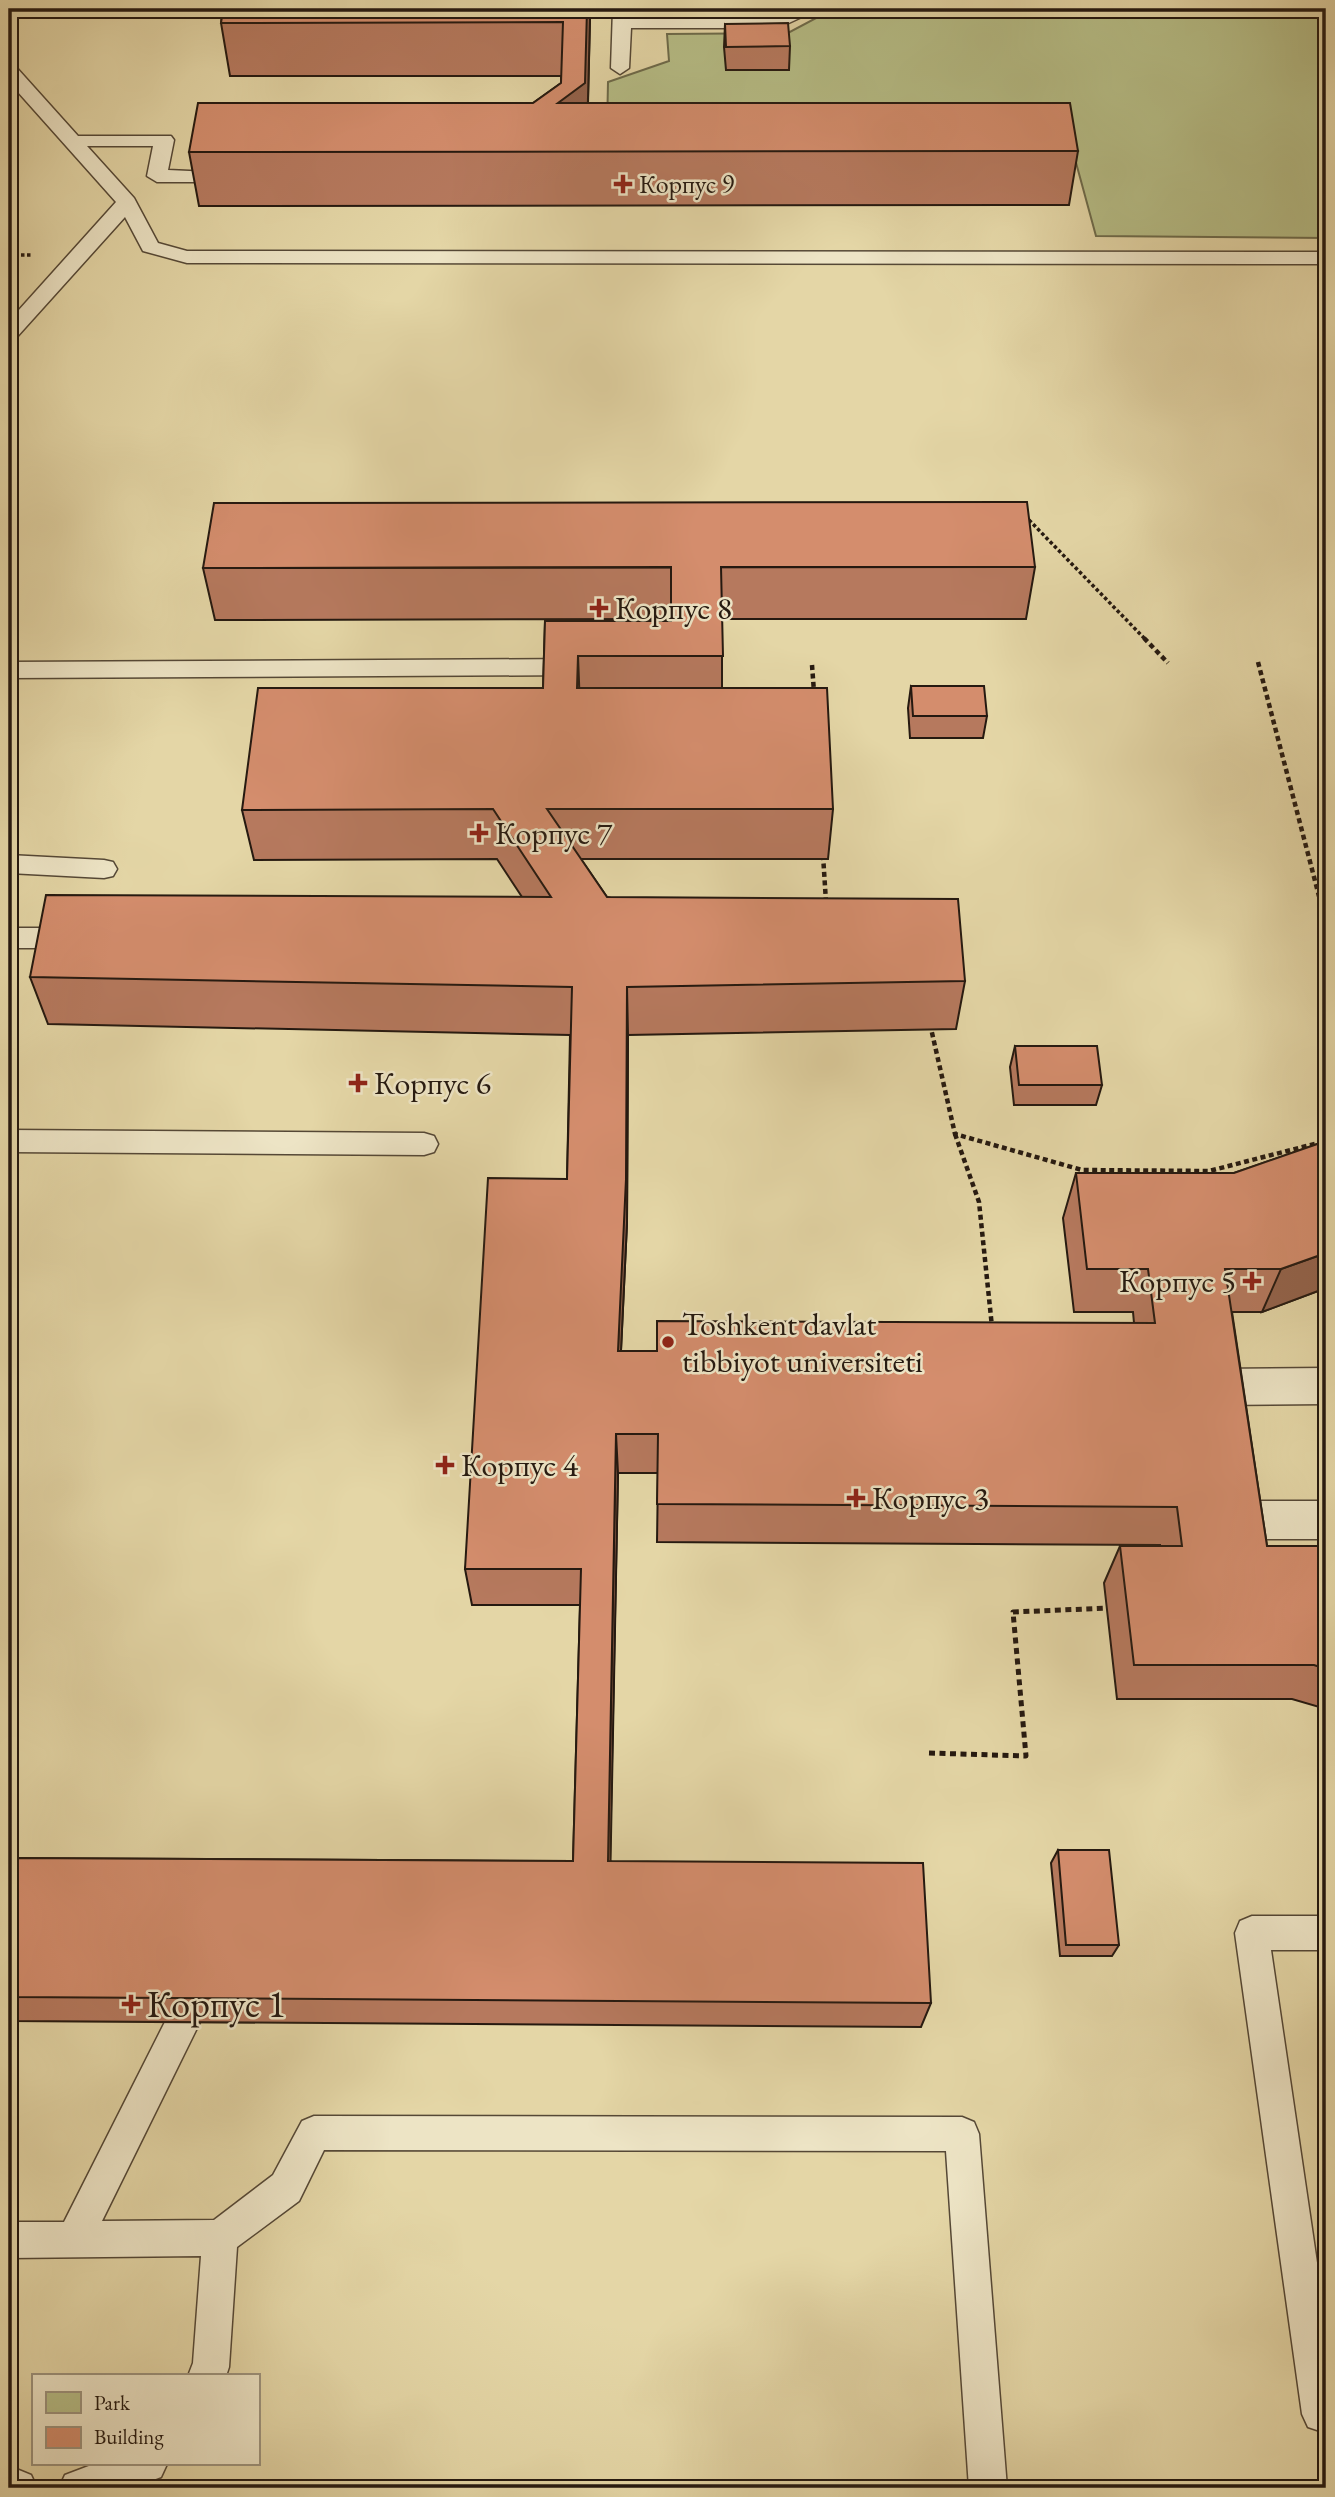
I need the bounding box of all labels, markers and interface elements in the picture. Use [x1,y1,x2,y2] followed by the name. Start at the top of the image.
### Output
[639,167,735,201] place label: Корпус 9
[613,174,633,194] marker: Корпус 9
[615,587,732,629] place label: Корпус 8
[589,598,609,618] marker: Корпус 8
[495,812,613,854] place label: Корпус 7
[469,823,489,843] marker: Корпус 7
[374,1062,491,1104] place label: Корпус 6
[348,1073,368,1093] marker: Корпус 6
[1119,1260,1236,1302] place label: Корпус 5
[1242,1271,1262,1291] marker: Корпус 5
[682,1303,923,1382] place label: Toshkent davlat tibbiyot universiteti
[660,1334,676,1350] marker: Toshkent davlat tibbiyot universiteti
[461,1444,579,1486] place label: Корпус 4
[435,1455,455,1475] marker: Корпус 4
[872,1477,989,1519] place label: Корпус 3
[846,1488,866,1508] marker: Корпус 3
[147,1979,286,2028] place label: Корпус 1
[121,1994,141,2014] marker: Корпус 1
[32,2374,259,2466] legend
[94,2389,131,2416] text: Park
[94,2423,164,2450] text: Building

